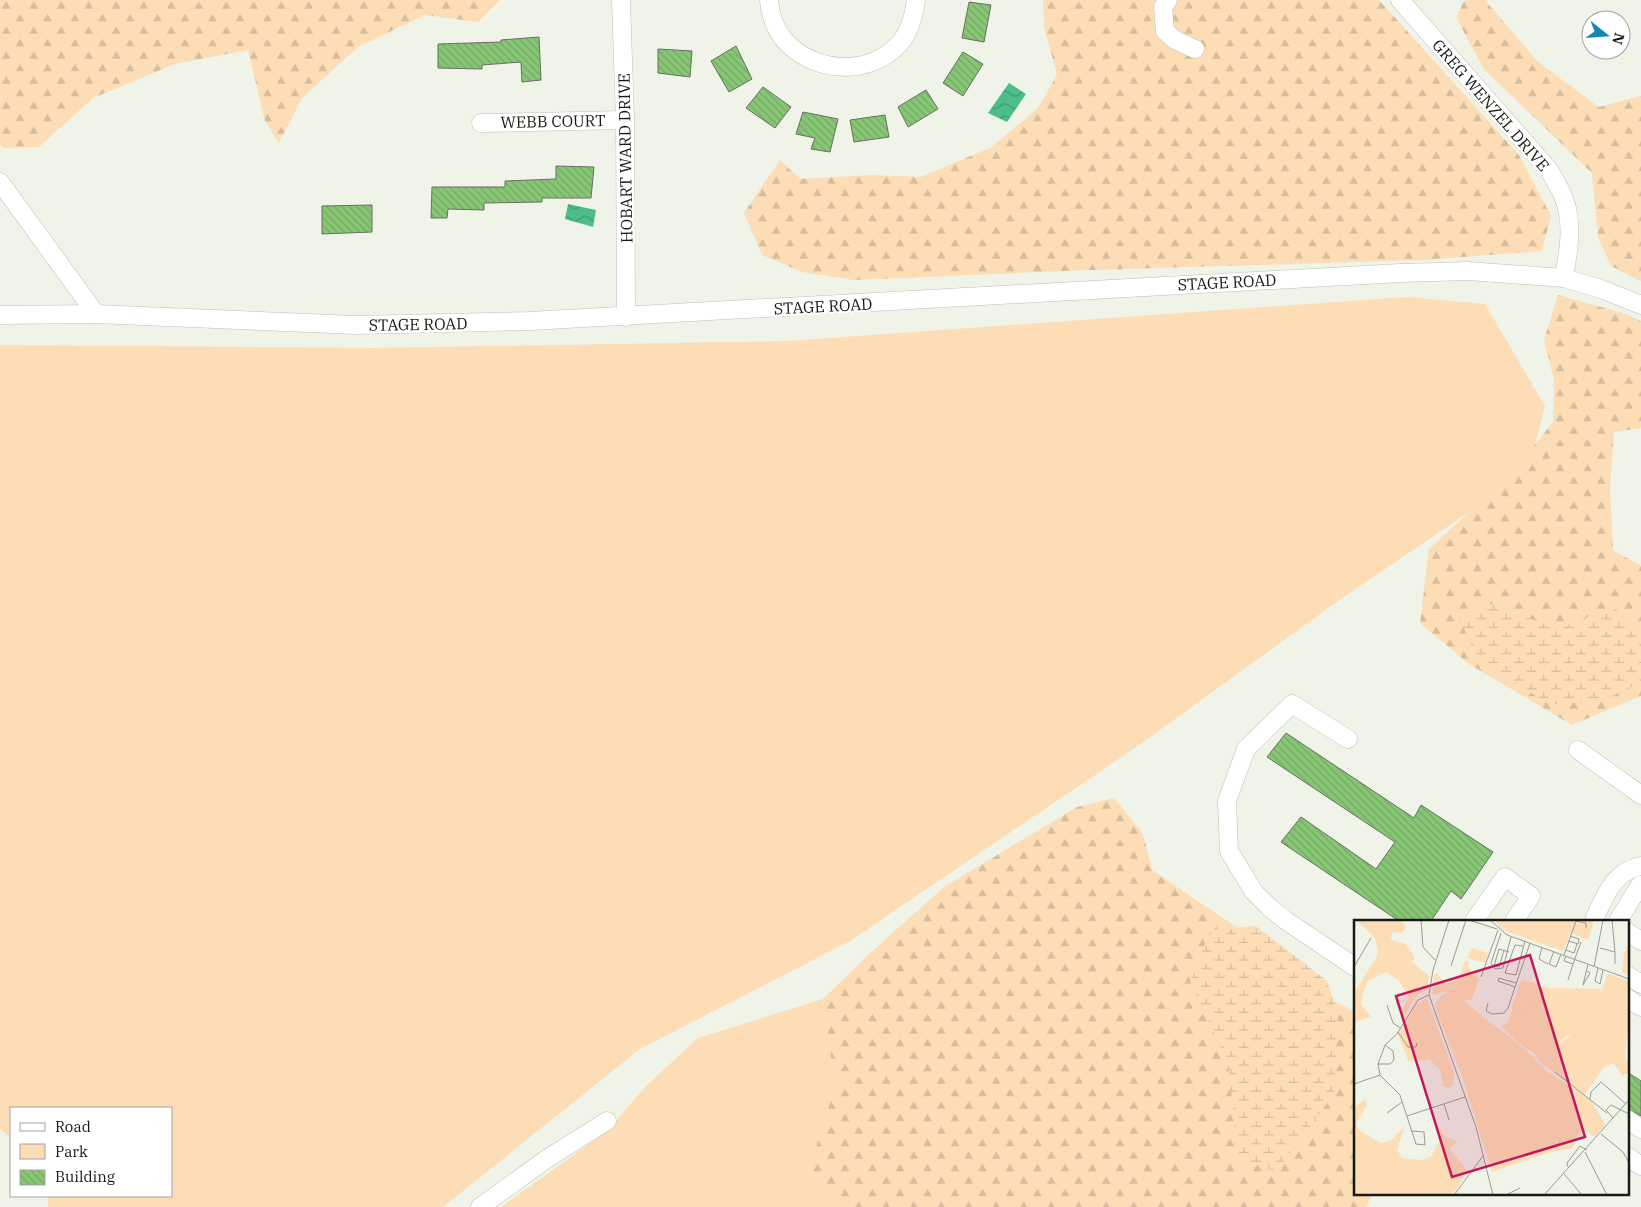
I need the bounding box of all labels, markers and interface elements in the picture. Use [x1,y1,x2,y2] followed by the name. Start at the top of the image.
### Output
[1581,10,1631,60] north arrow
[1608,31,1629,47] text: N
[1428,35,1554,175] street label: GREG WENZEL DRIVE
[614,73,636,243] street label: HOBART WARD DRIVE
[500,110,606,132] street label: WEBB COURT
[1177,269,1277,295] street label: STAGE ROAD
[773,293,873,319] street label: STAGE ROAD
[368,313,468,335] street label: STAGE ROAD
[1354,920,1628,1194] inset map
[10,1107,172,1197] legend
[55,1117,91,1136] text: Road
[55,1142,88,1161] text: Park
[55,1167,115,1186] text: Building

